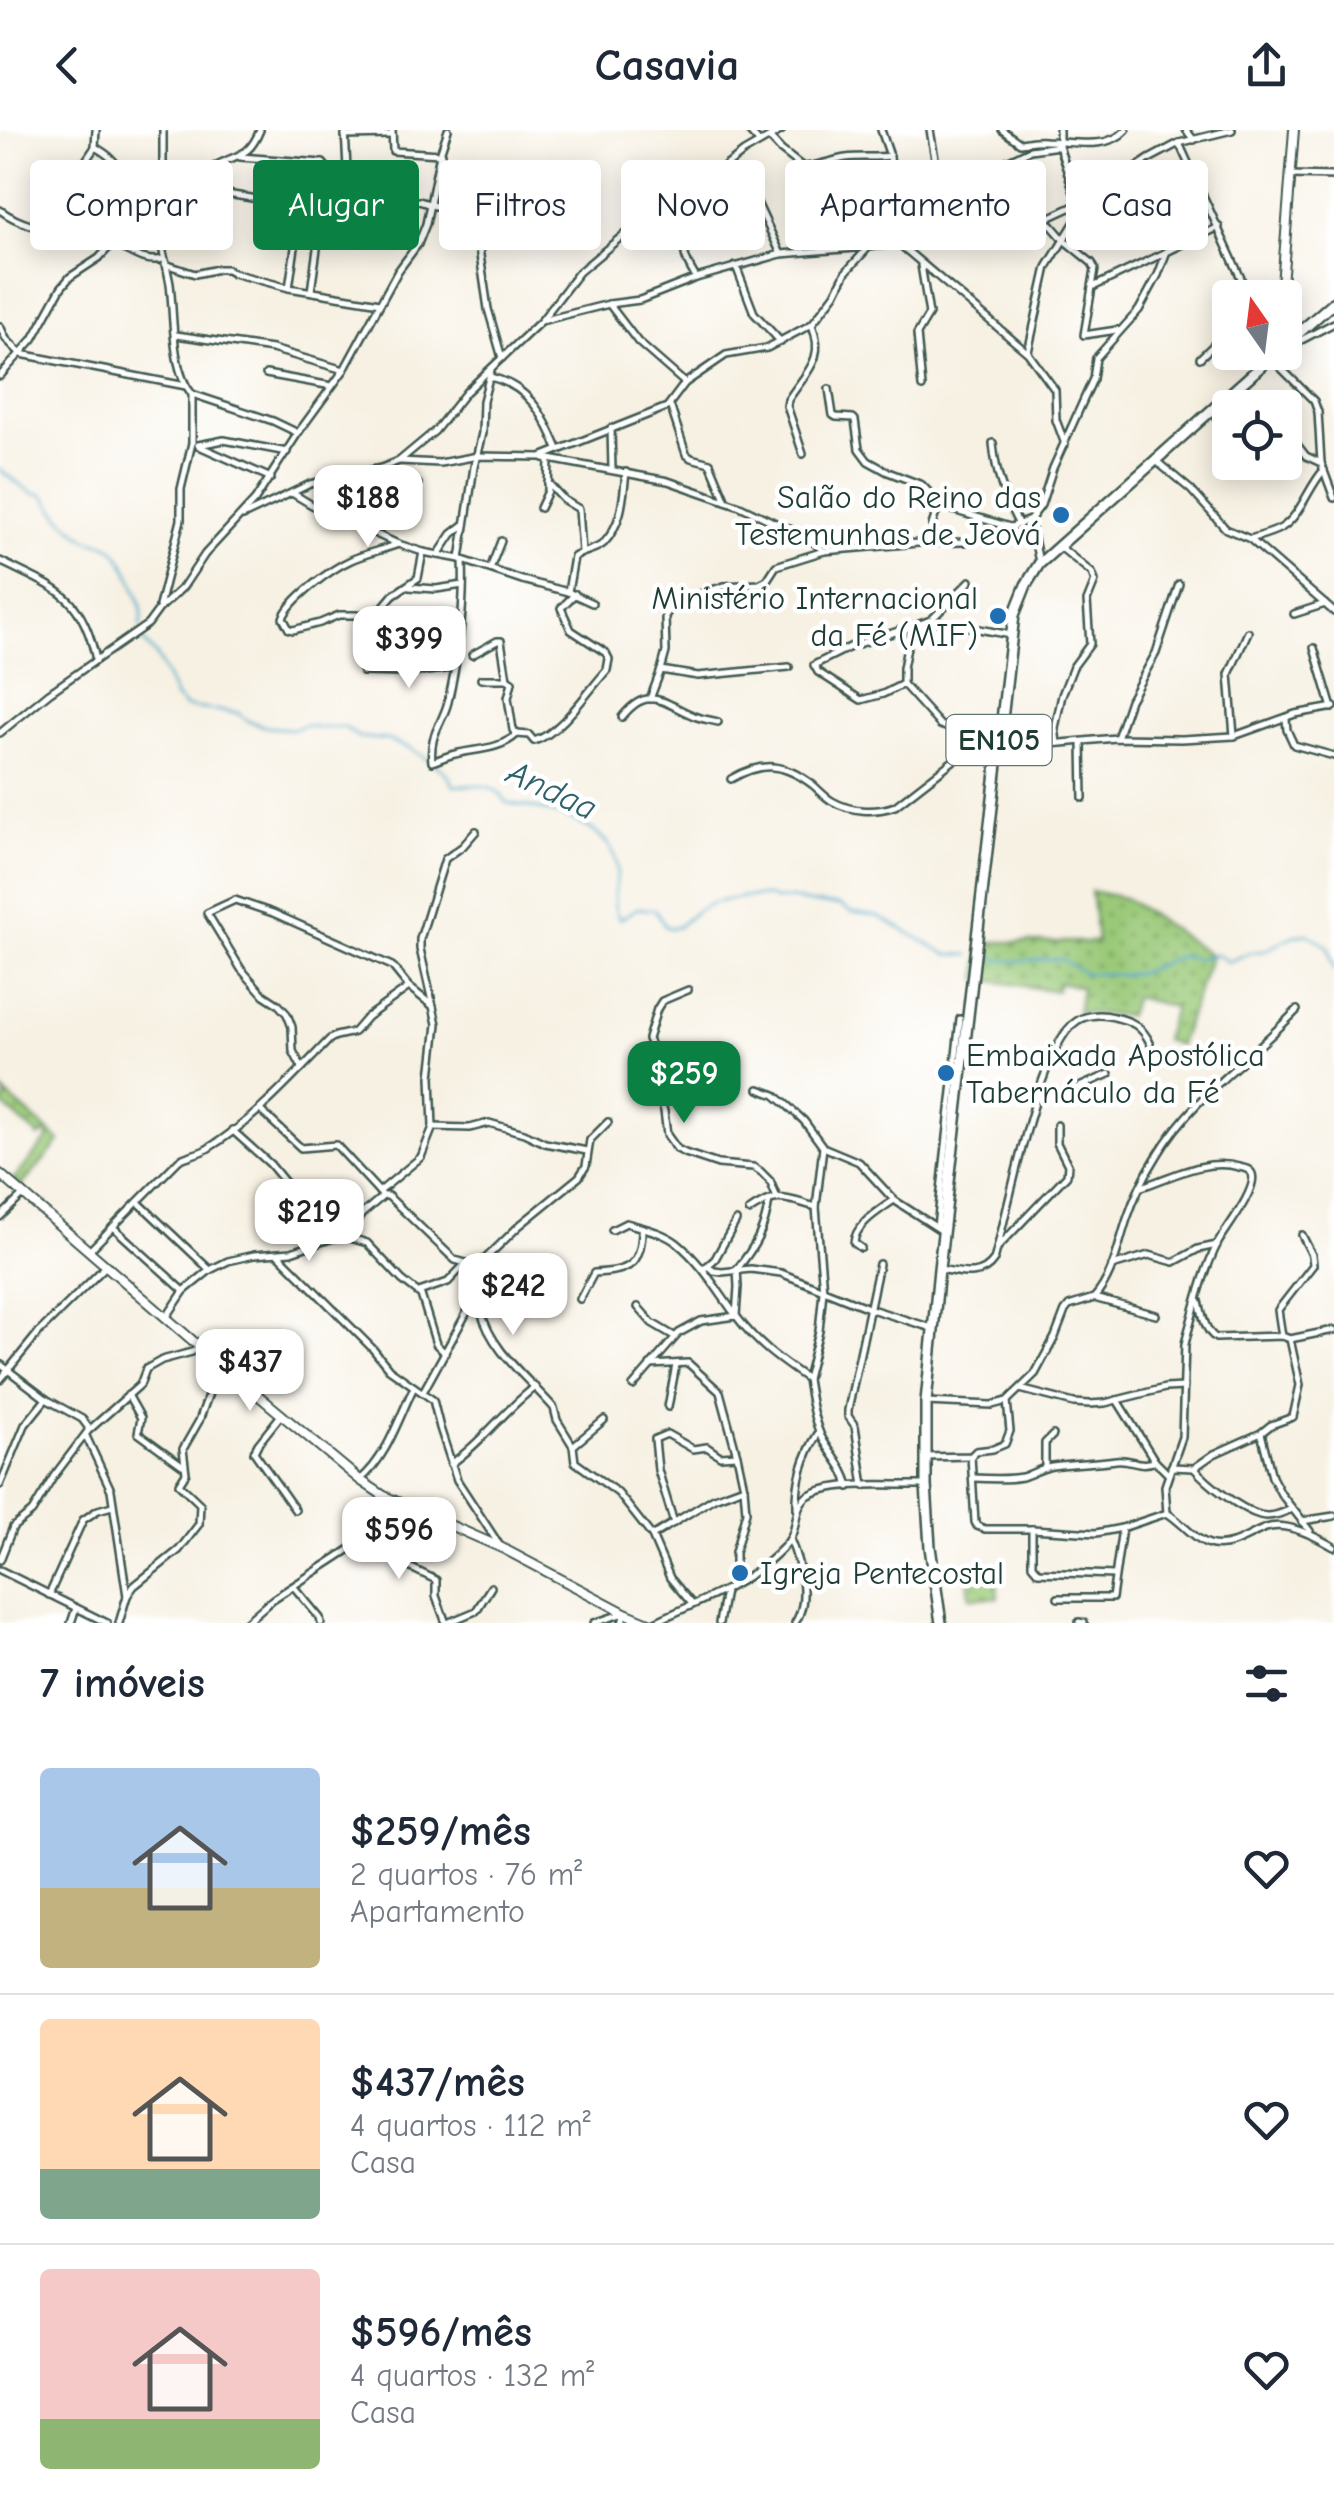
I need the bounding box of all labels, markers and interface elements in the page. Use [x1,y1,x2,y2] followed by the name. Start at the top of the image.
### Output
[40,38,95,93] icon: back
[1239,38,1294,93] icon: share
[595,39,739,91] text: Casavia
[30,160,233,250] chip: Comprar
[253,160,419,250] chip: Alugar
[439,160,601,250] chip: Filtros
[621,160,765,250] chip: Novo
[785,160,1046,250] chip: Apartamento
[1066,160,1208,250] chip: Casa
[1212,280,1302,370] north arrow
[1212,280,1302,480] map controls
[1212,390,1302,480] button: locate
[309,465,427,550] pin: $188
[336,479,400,516] text: $188
[735,479,1041,553] place label: Salão do Reino das Testemunhas de Jeová
[1050,504,1072,526] marker: Salão do Reino das Testemunhas de Jeová
[652,580,978,654] place label: Ministério Internacional da Fé (MIF)
[987,605,1009,627] marker: Ministério Internacional da Fé (MIF)
[350,606,468,691] pin: $399
[375,620,443,657] text: $399
[946,715,1052,765] road number: EN105
[500,751,603,829] water label: Andaa
[966,1037,1265,1111] place label: Embaixada Apostólica Tabernáculo da Fé
[625,1041,743,1126] pin: $259
[650,1055,718,1092] text: $259
[935,1062,957,1084] marker: Embaixada Apostólica Tabernáculo da Fé
[250,1179,368,1264] pin: $219
[277,1193,341,1230] text: $219
[454,1253,572,1338] pin: $242
[480,1267,546,1304] text: $242
[191,1329,309,1414] pin: $437
[218,1343,282,1380] text: $437
[340,1497,458,1582] pin: $596
[364,1511,434,1548] text: $596
[760,1555,1004,1592] place label: Igreja Pentecostal
[729,1562,751,1584] marker: Igreja Pentecostal
[1239,1656,1294,1711] icon: filters
[40,1659,205,1708] text: 7 imóveis
[350,1807,531,1856] text: $259/mês
[120,1808,240,1928] icon: home
[1239,1841,1294,1896] icon: heart
[350,1856,582,1893] text: 2 quartos · 76 m²
[350,1893,525,1930] text: Apartamento
[350,2058,525,2107] text: $437/mês
[120,2059,240,2179] icon: home
[1239,2092,1294,2147] icon: heart
[350,2107,591,2144] text: 4 quartos · 112 m²
[350,2144,416,2181] text: Casa
[350,2308,532,2357] text: $596/mês
[120,2309,240,2429] icon: home
[1239,2342,1294,2397] icon: heart
[350,2357,594,2394] text: 4 quartos · 132 m²
[350,2394,416,2431] text: Casa

